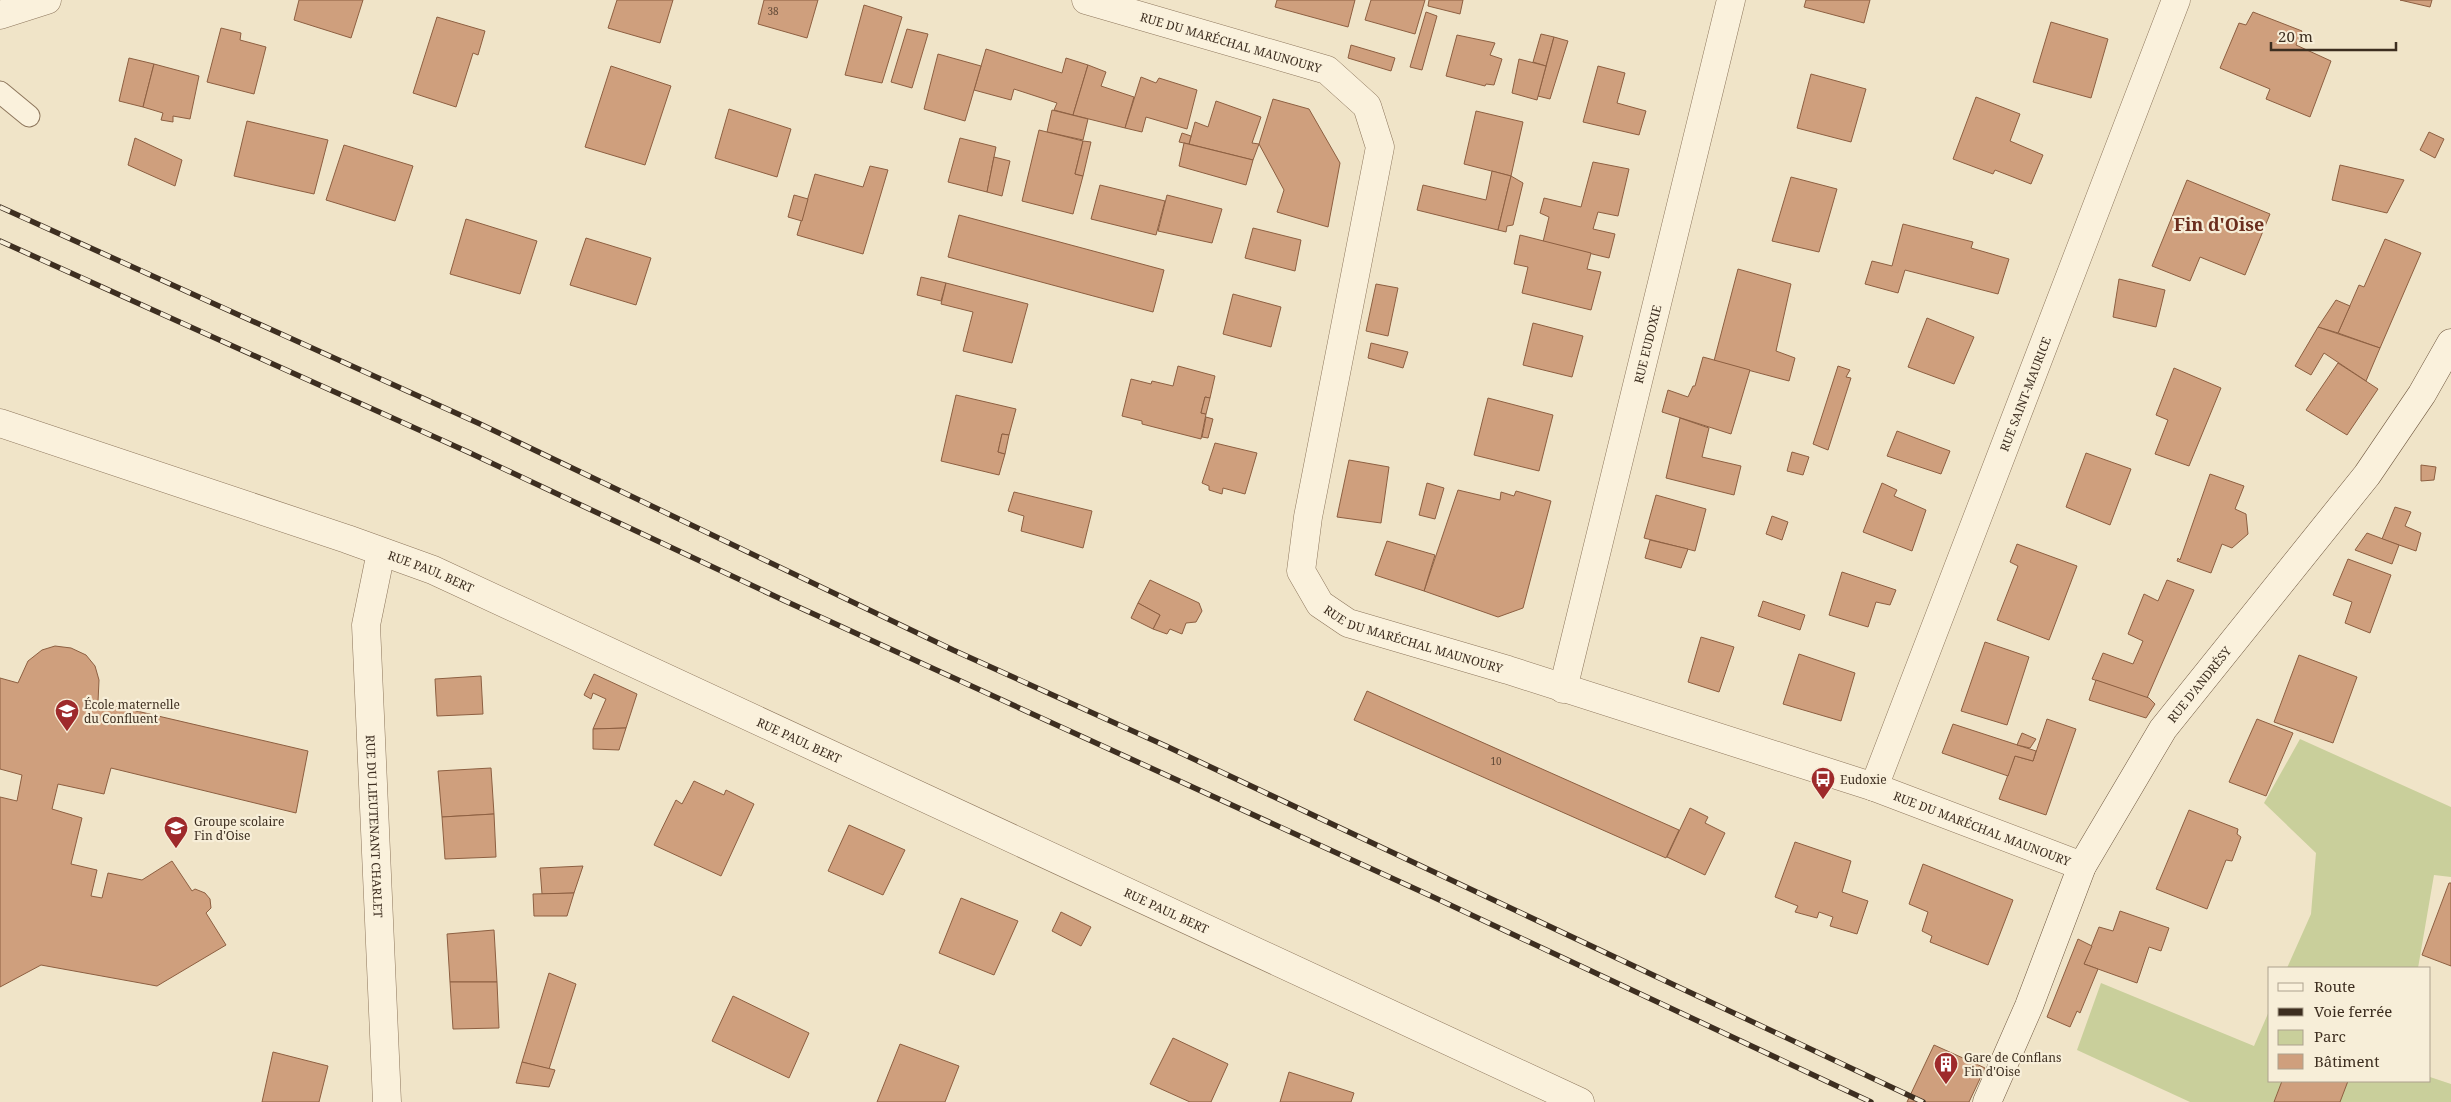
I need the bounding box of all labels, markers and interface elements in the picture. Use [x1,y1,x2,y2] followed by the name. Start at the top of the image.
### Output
[767,4,779,18] house number: 38
[1138,8,1324,77] street label: RUE DU MARÉCHAL MAUNOURY
[2271,20,2396,52] scale bar
[2278,26,2313,46] text: 20 m
[2174,212,2264,236] district label: Fin d'Oise
[1629,303,1665,385] street label: RUE EUDOXIE
[1995,334,2055,454] street label: RUE SAINT-MAURICE
[386,546,477,597] street label: RUE PAUL BERT
[1321,601,1505,677] street label: RUE DU MARÉCHAL MAUNOURY
[2163,642,2235,726] street label: RUE D'ANDRÉSY
[84,696,180,727] place label: École maternelle du Confluent
[54,698,80,732] school or university icon: École maternelle du Confluent
[754,713,845,767] street label: RUE PAUL BERT
[362,734,387,919] street label: RUE DU LIEUTENANT CHARLET
[1490,754,1502,768] house number: 10
[1810,766,1836,800] bus stop icon: Eudoxie
[1840,771,1887,788] place label: Eudoxie
[1891,787,2074,870] street label: RUE DU MARÉCHAL MAUNOURY
[194,813,284,844] place label: Groupe scolaire Fin d'Oise
[163,815,189,849] school or university icon: Groupe scolaire Fin d'Oise
[1122,883,1212,937] street label: RUE PAUL BERT
[2268,967,2431,1082] legend
[2314,976,2355,996] text: Route
[2314,1001,2392,1021] text: Voie ferrée
[2314,1026,2346,1046] text: Parc
[1964,1049,2061,1080] place label: Gare de Conflans Fin d'Oise
[1933,1051,1959,1085] building icon: Gare de Conflans Fin d'Oise
[2314,1051,2380,1071] text: Bâtiment

